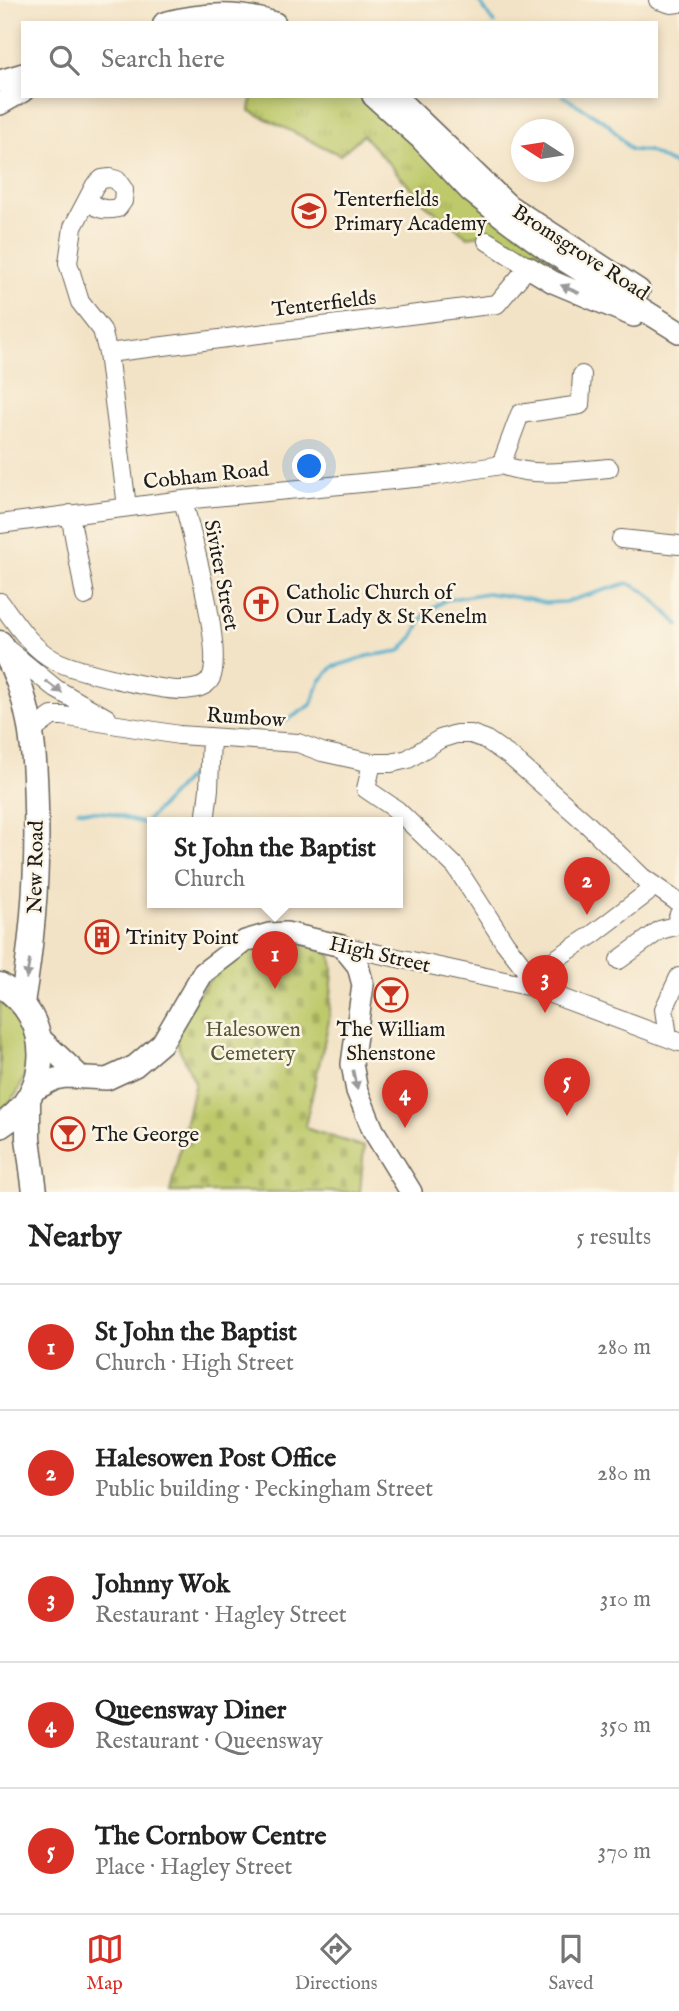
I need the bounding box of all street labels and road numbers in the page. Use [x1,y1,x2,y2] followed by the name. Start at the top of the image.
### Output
[507,199,654,308] street label: Bromsgrove Road
[270,285,378,324] street label: Tenterfields
[142,456,271,497] street label: Cobham Road
[197,518,245,633] street label: Siviter Street
[206,702,287,735] street label: Rumbow
[22,819,51,914] street label: New Road
[326,931,433,980] street label: High Street

